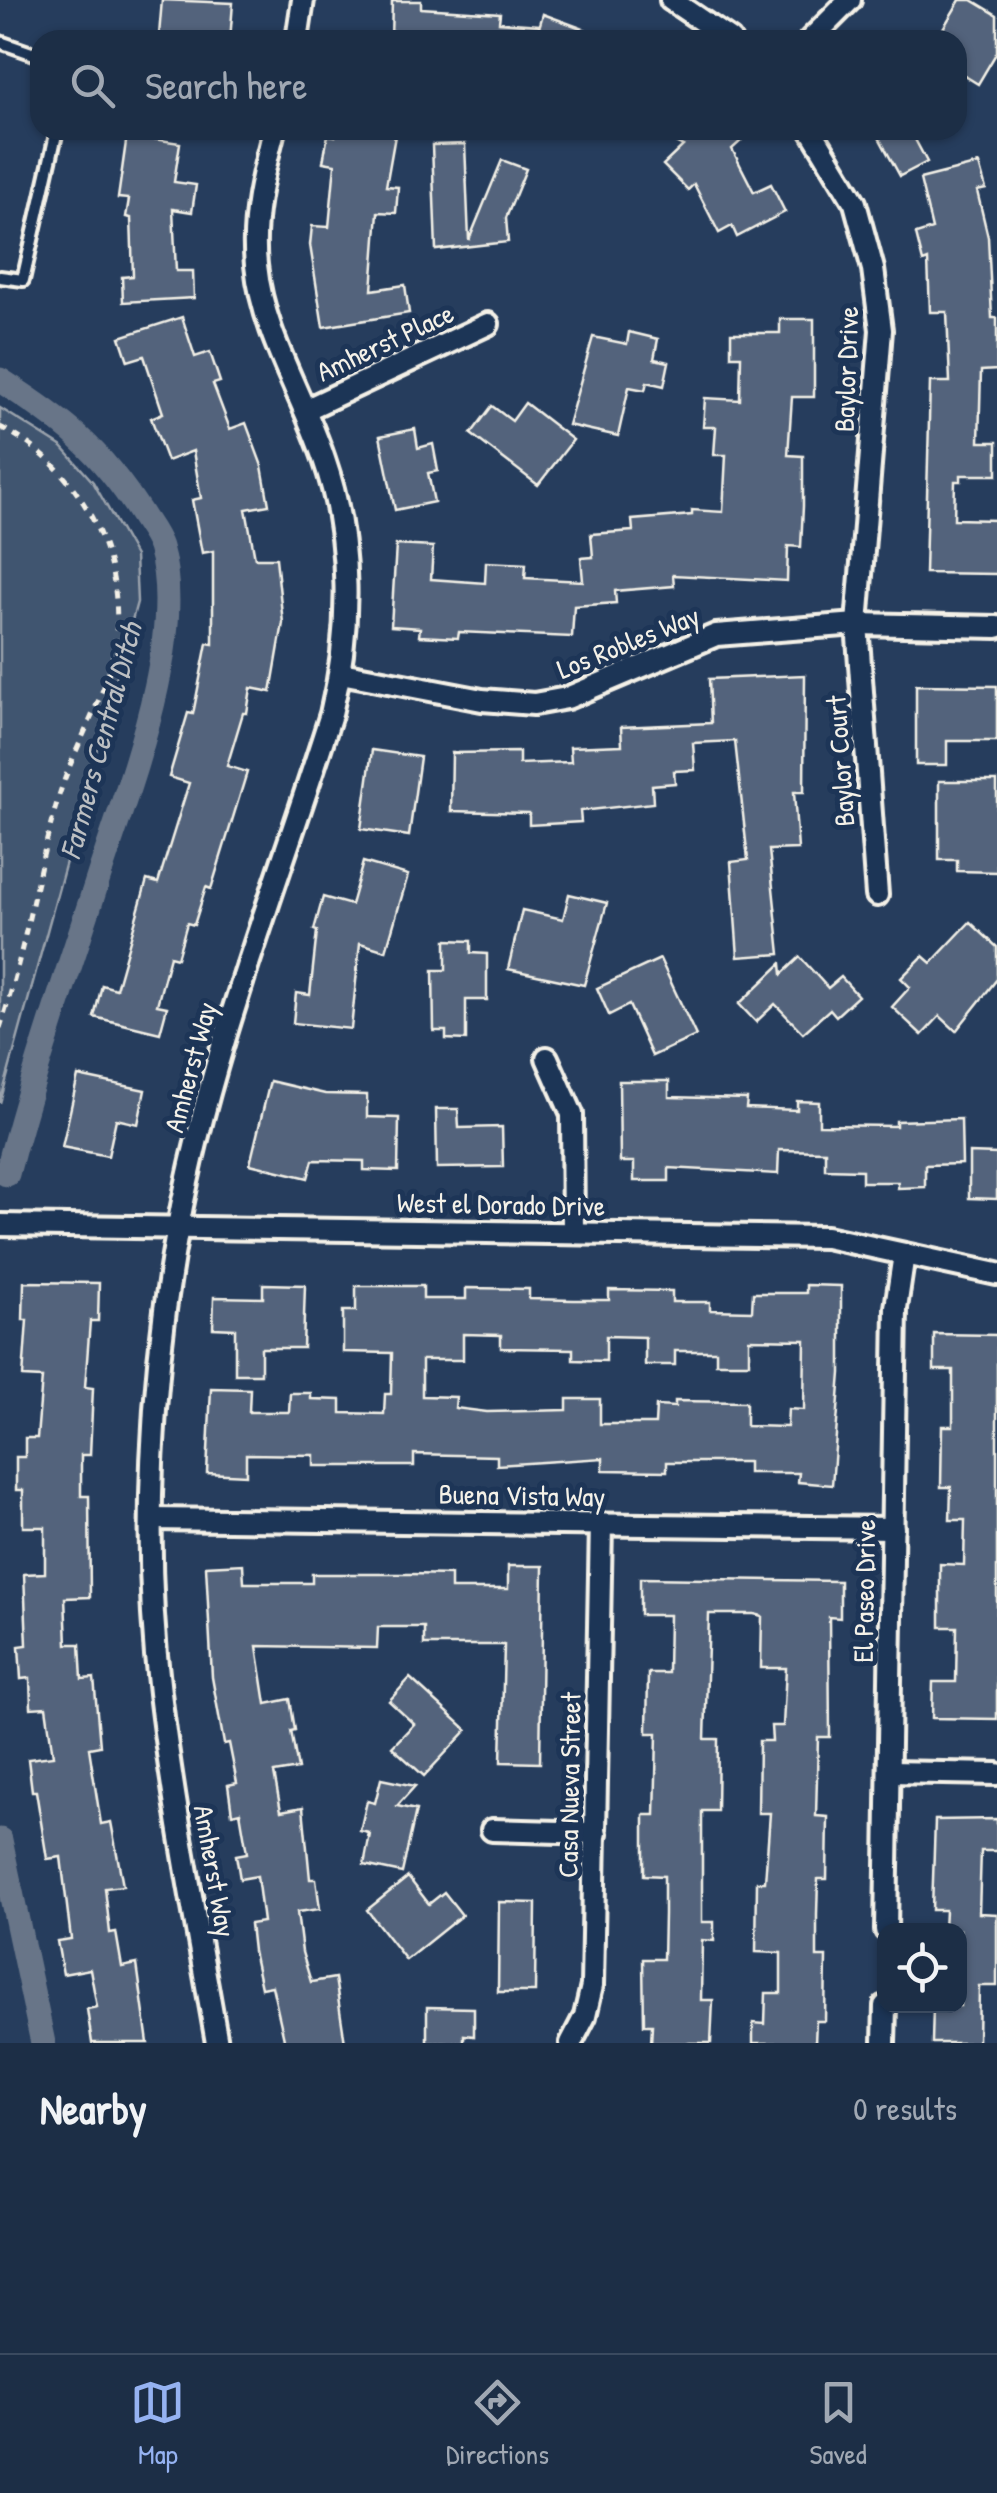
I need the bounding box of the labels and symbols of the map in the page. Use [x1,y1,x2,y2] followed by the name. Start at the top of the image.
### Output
[310,294,460,390] street label: Amherst Place
[825,306,867,432] street label: Baylor Drive
[551,596,705,688] street label: Los Robles Way
[49,616,151,863] water label: Farmers Central Ditch
[816,694,864,828] street label: Baylor Court
[154,998,226,1136] street label: Amherst Way
[397,1183,605,1225] street label: West el Dorado Drive
[438,1475,606,1515] street label: Buena Vista Way
[844,1519,884,1663] street label: El Paseo Drive
[548,1692,590,1878] street label: Casa Nueva Street
[185,1802,245,1940] street label: Amherst Way

